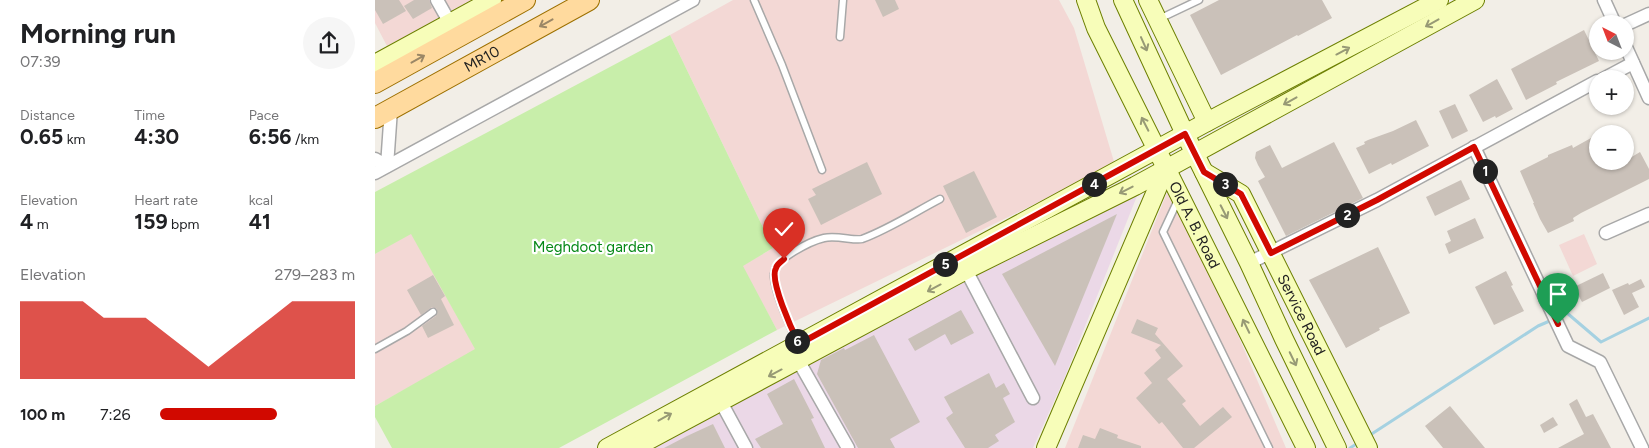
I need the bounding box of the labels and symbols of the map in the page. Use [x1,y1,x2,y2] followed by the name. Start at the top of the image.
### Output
[1589,15,1634,60] north arrow
[539,19,554,29] one-way arrow
[1426,19,1440,29] one-way arrow
[1139,36,1149,51] one-way arrow
[461,42,503,76] street label: MR10
[1335,46,1350,56] one-way arrow
[410,54,425,64] one-way arrow
[1282,96,1297,106] one-way arrow
[1140,117,1149,132] one-way arrow
[1473,158,1497,184] pin: 1
[1081,172,1107,196] pin: 4
[1213,172,1237,196] pin: 3
[1165,178,1224,272] street label: Old A. B. Road
[1119,186,1134,195] one-way arrow
[1335,202,1359,228] pin: 2
[1220,204,1229,219] one-way arrow
[763,208,805,259] pin
[533,238,653,256] park label: Meghdoot garden
[933,252,957,276] pin: 5
[1274,271,1329,358] street label: Service Road
[1537,273,1579,324] pin
[927,283,942,293] one-way arrow
[1240,319,1250,334] one-way arrow
[785,328,809,354] pin: 6
[1289,351,1299,366] one-way arrow
[769,368,783,378] one-way arrow
[657,411,672,421] one-way arrow

